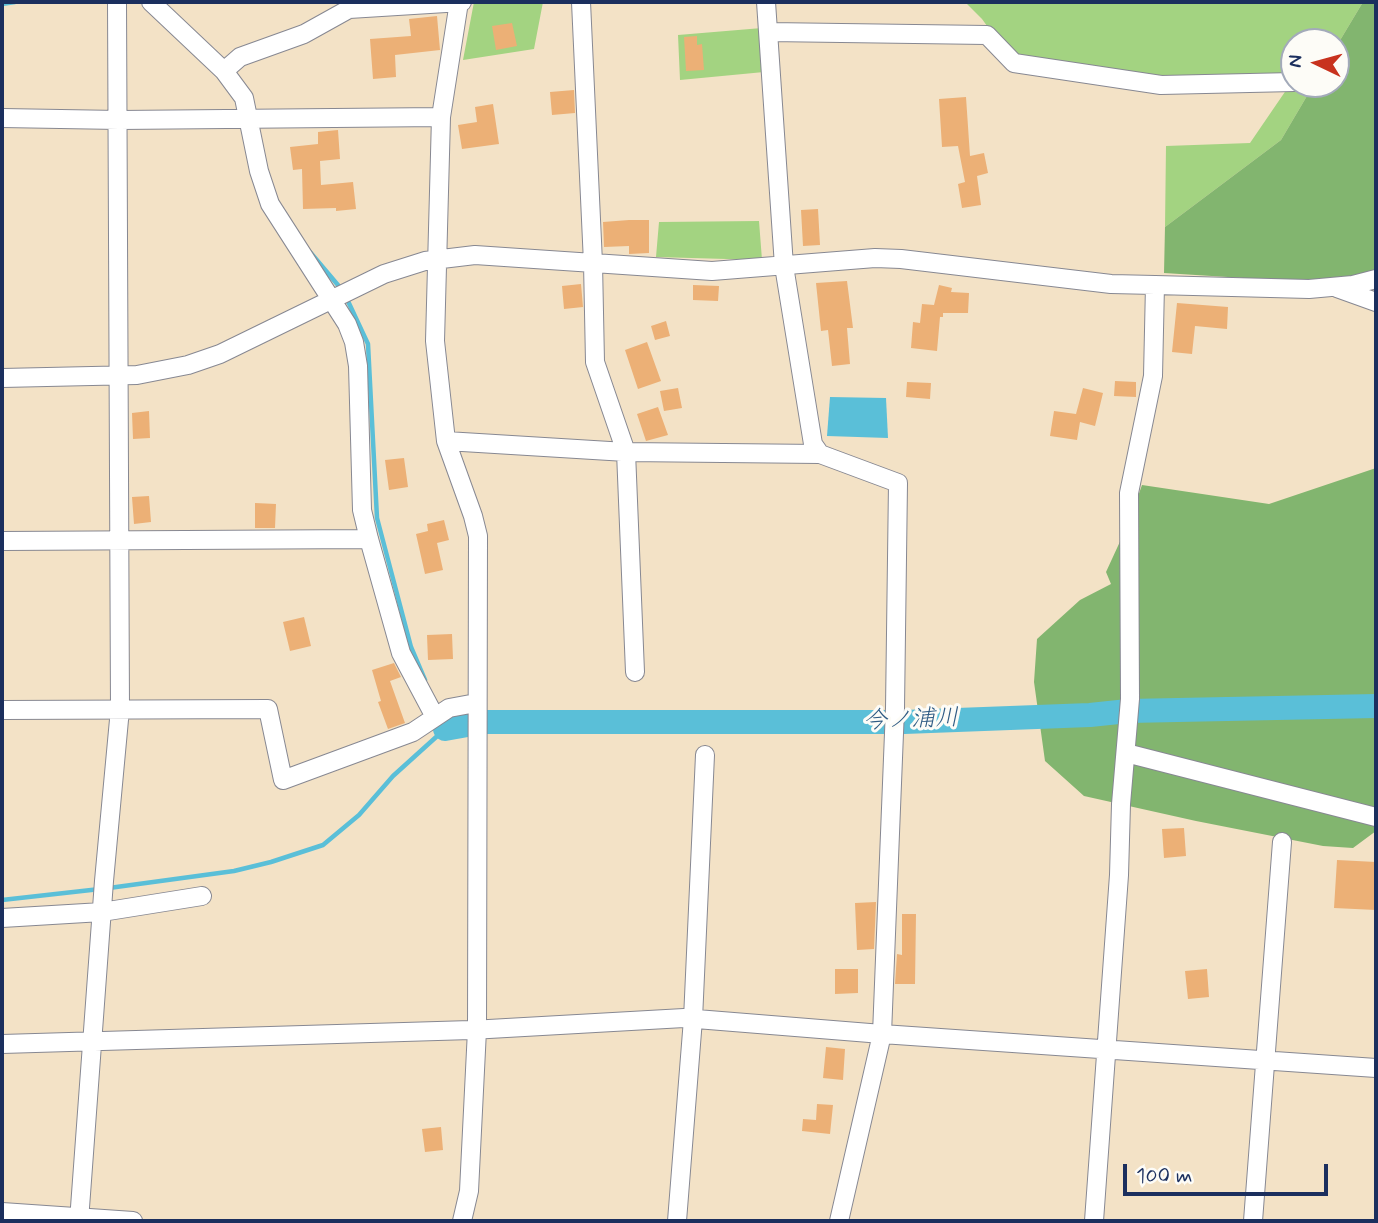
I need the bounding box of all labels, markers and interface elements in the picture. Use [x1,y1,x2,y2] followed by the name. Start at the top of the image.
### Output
[1280,28,1350,98] north arrow
[1283,54,1309,69] text: N
[863,705,959,737] water label: 今ノ浦川
[1126,1150,1331,1194] scale bar
[1136,1162,1192,1190] text: 100 m

